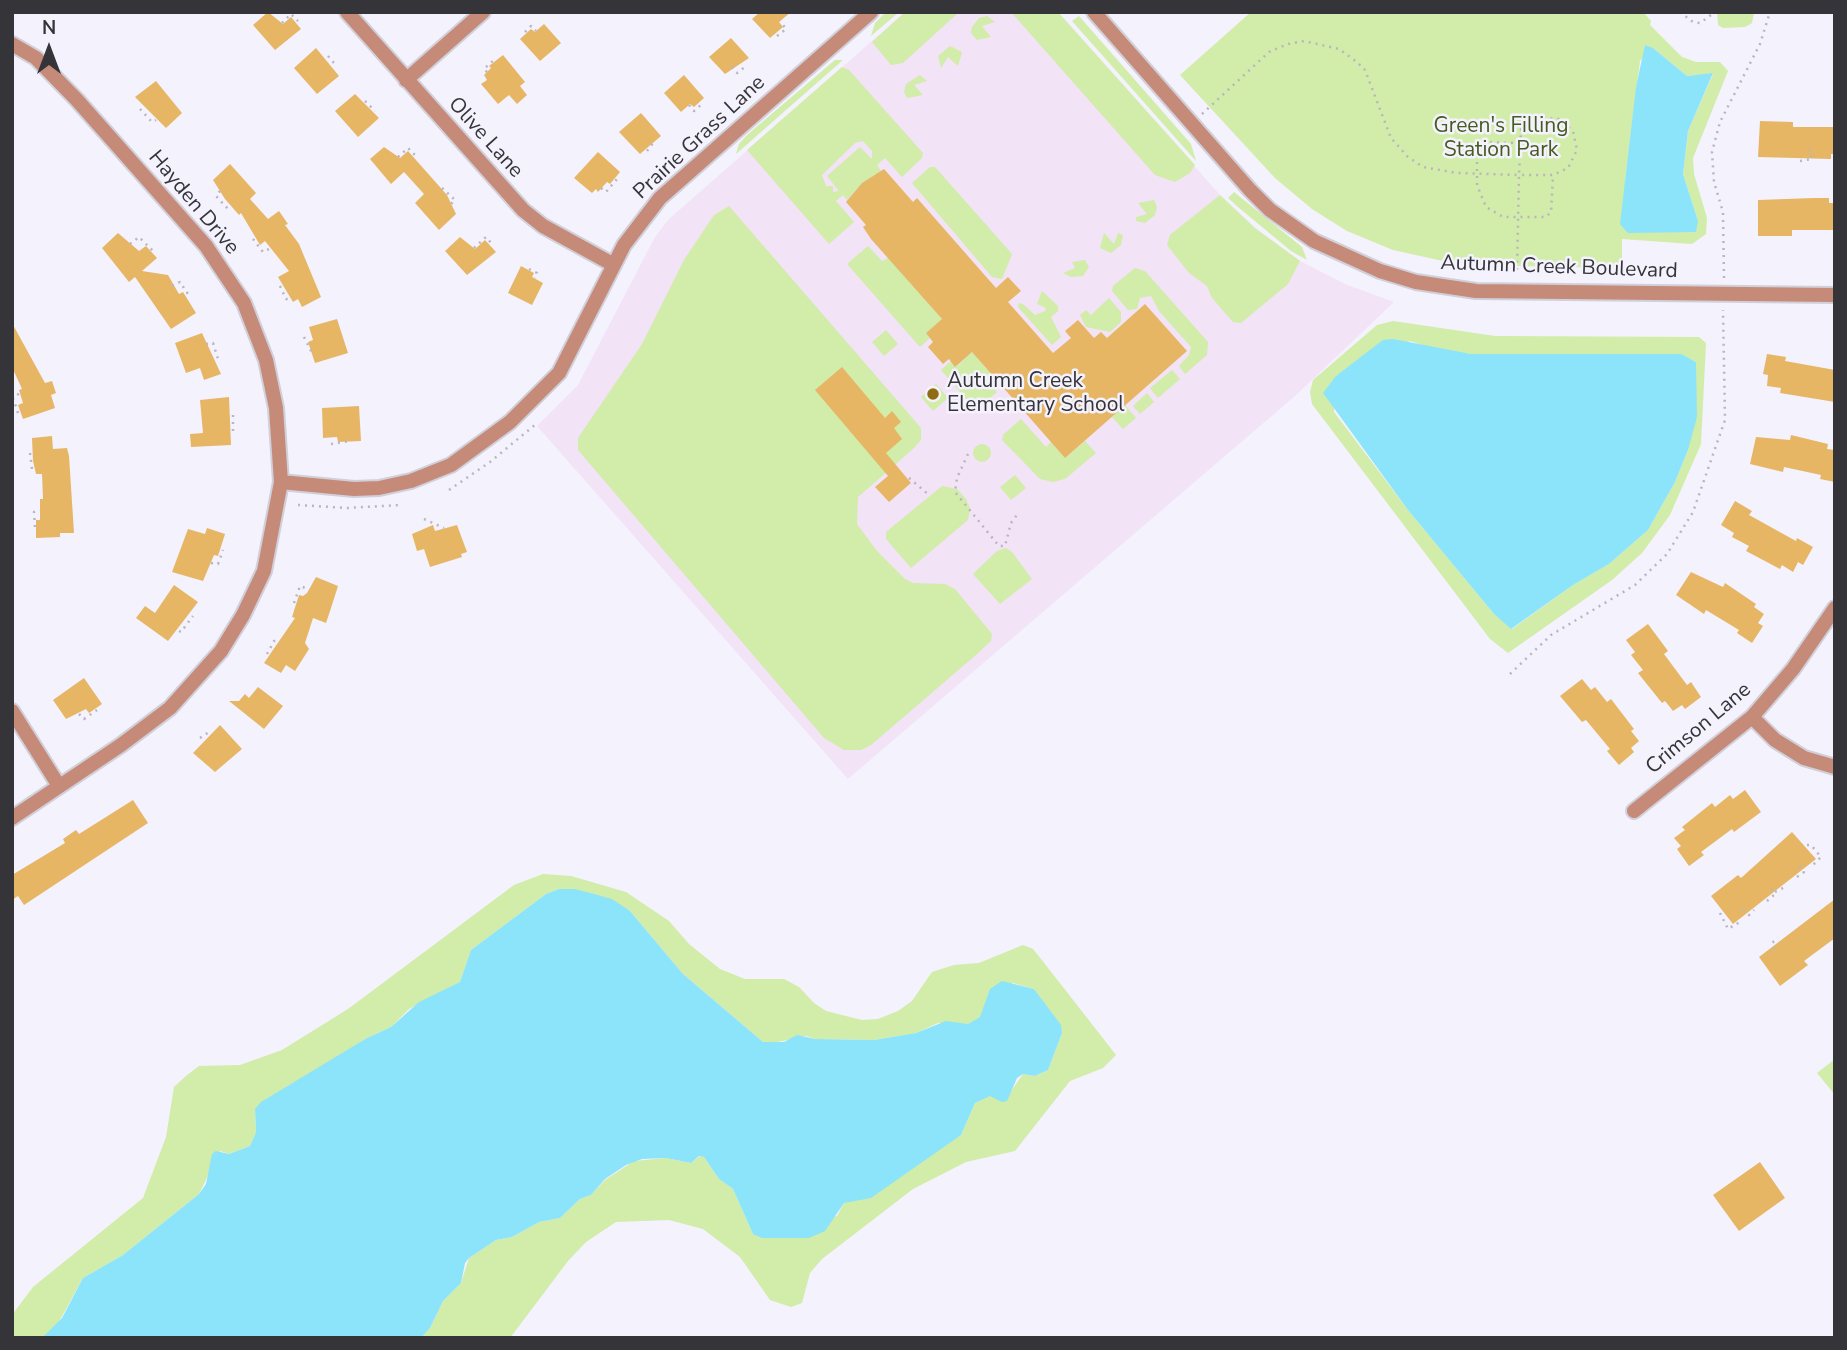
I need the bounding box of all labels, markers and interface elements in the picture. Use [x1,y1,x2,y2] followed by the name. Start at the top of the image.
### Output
[14,14,84,84] north arrow
[42,15,56,41] text: N
[629,71,771,205] street label: Prairie Grass Lane
[442,92,528,184] street label: Olive Lane
[1434,114,1568,164] park label: Green's Filling Station Park
[142,146,244,260] street label: Hayden Drive
[1440,251,1678,285] street label: Autumn Creek Boulevard
[947,369,1125,419] place label: Autumn Creek Elementary School
[925,386,941,402] marker: Autumn Creek Elementary School
[1641,678,1757,780] street label: Crimson Lane

